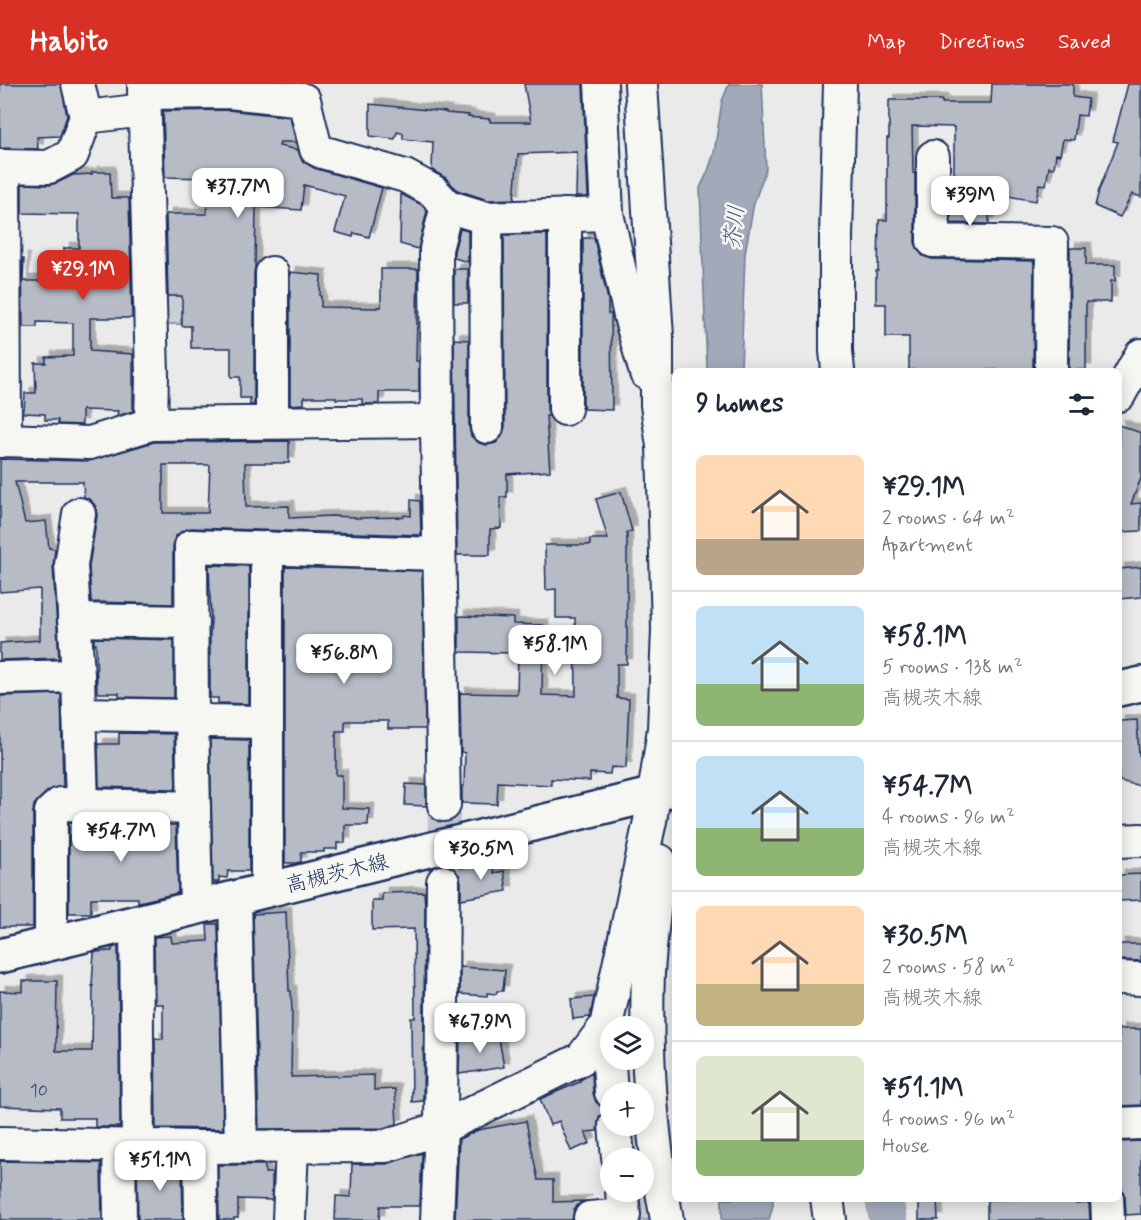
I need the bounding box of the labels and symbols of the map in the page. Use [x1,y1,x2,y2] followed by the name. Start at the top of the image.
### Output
[189,168,287,219] pin: ¥37.7M
[934,176,1006,227] pin: ¥39M
[718,204,752,251] water label: 芥川
[34,250,132,301] pin: ¥29.1M
[506,625,604,676] pin: ¥58.1M
[295,634,393,685] pin: ¥56.8M
[72,812,170,863] pin: ¥54.7M
[432,830,530,881] pin: ¥30.5M
[283,848,392,900] street label: 高槻茨木線
[431,1003,529,1054] pin: ¥67.9M
[30,1079,48,1103] house number: 10
[111,1141,209,1192] pin: ¥51.1M

